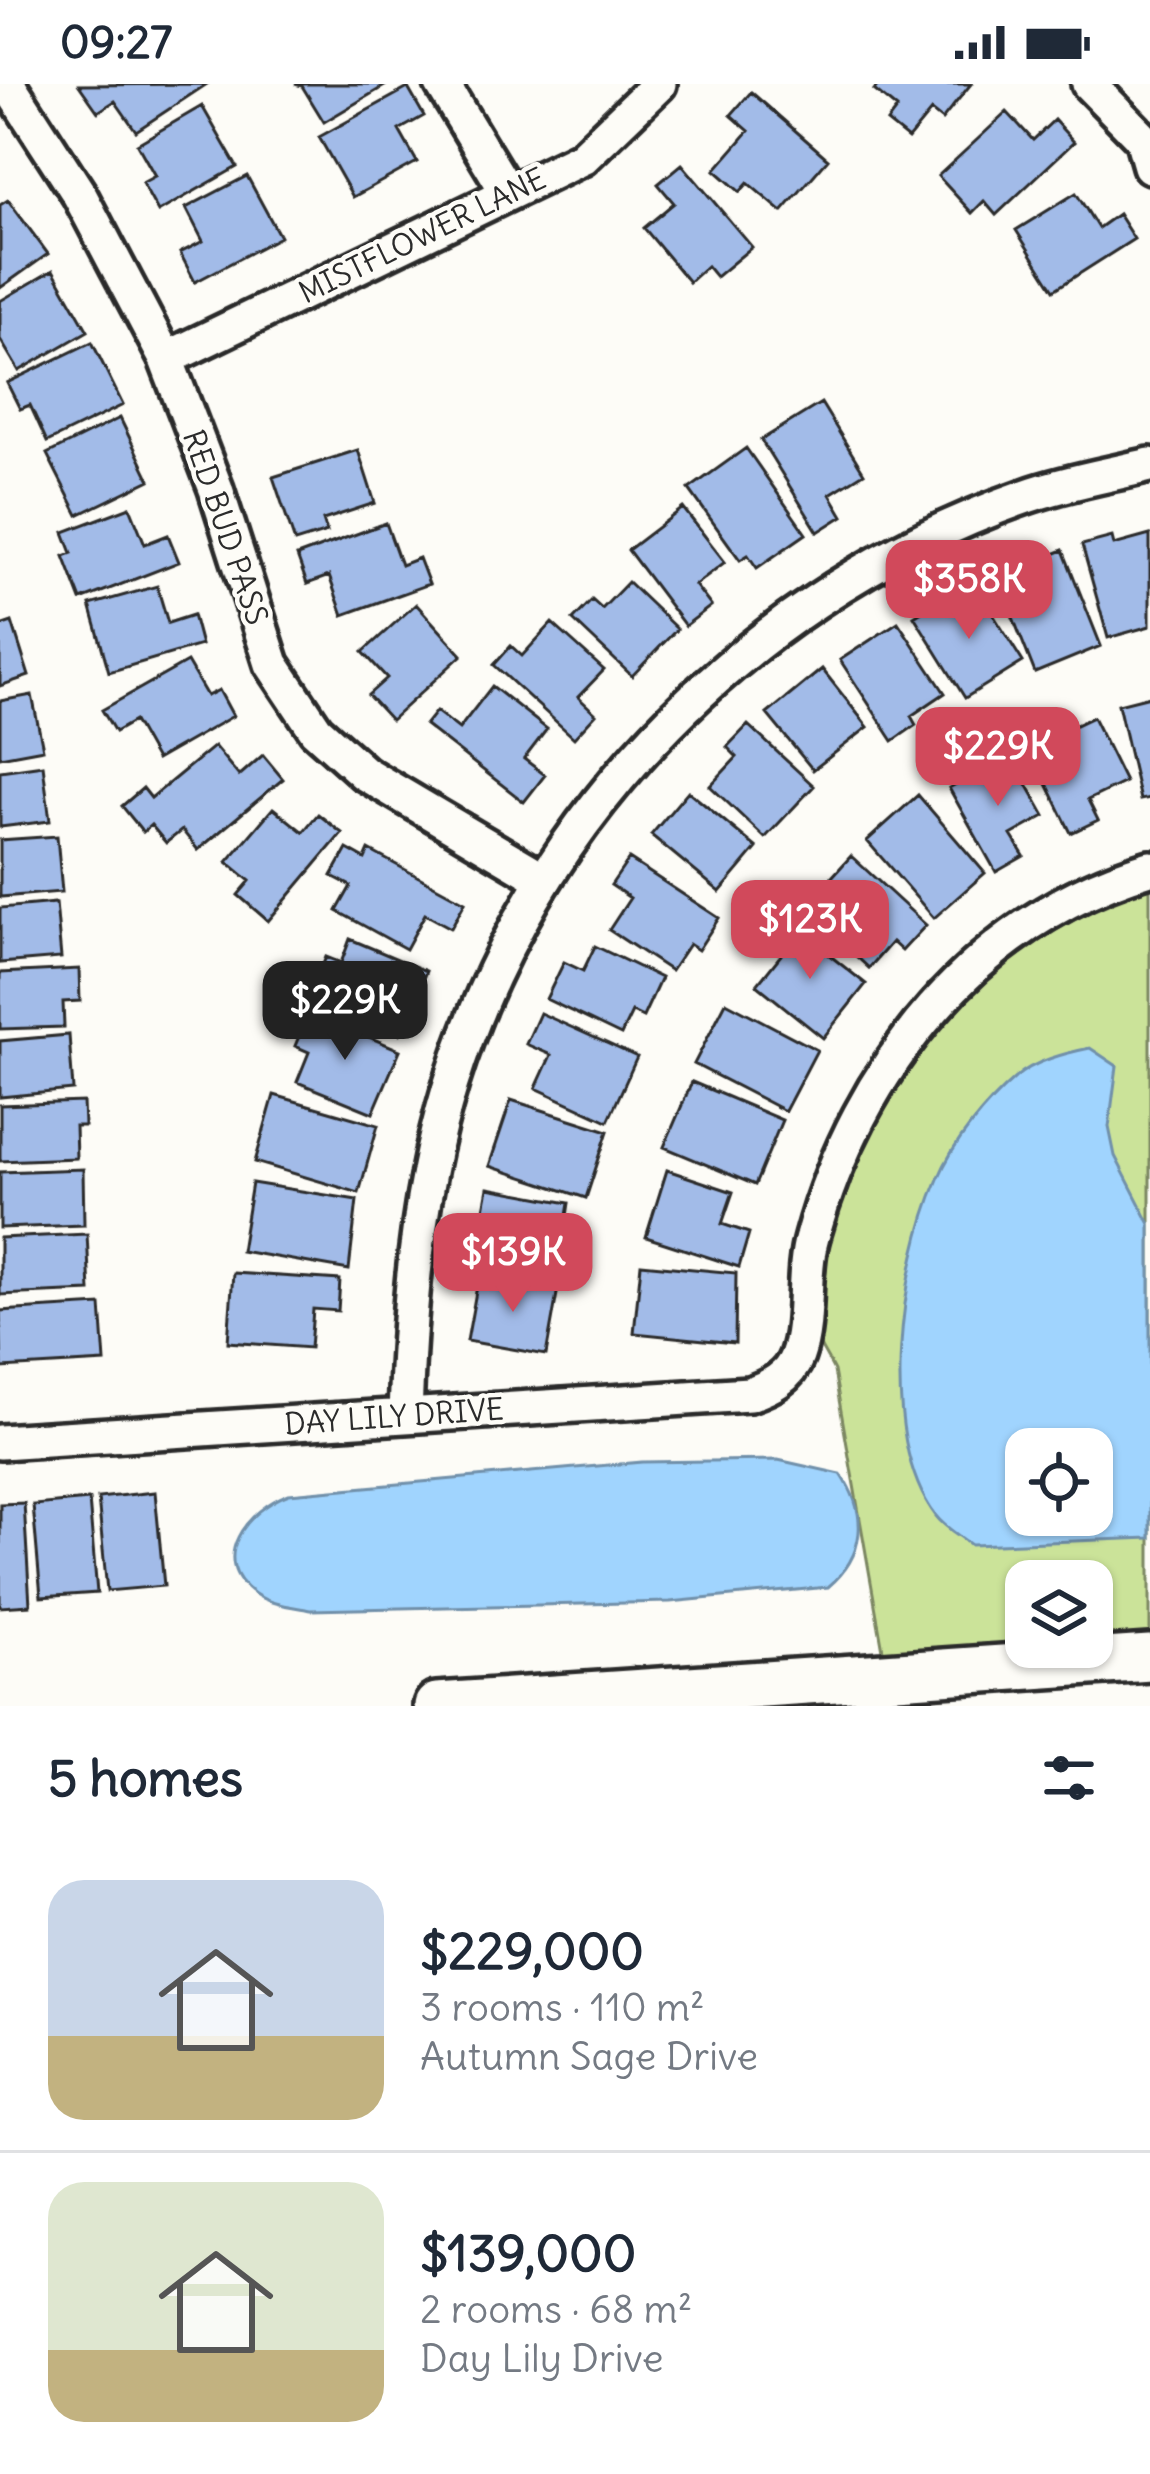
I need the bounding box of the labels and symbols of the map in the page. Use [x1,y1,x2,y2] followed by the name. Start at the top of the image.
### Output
[292,159,552,311] street label: MISTFLOWER LANE
[175,425,277,629] street label: RED BUD PASS
[885,540,1053,642] pin: $358K
[914,707,1082,809] pin: $229K
[726,880,894,982] pin: $123K
[261,961,429,1063] pin: $229K
[429,1213,597,1315] pin: $139K
[283,1389,505,1443] street label: DAY LILY DRIVE

